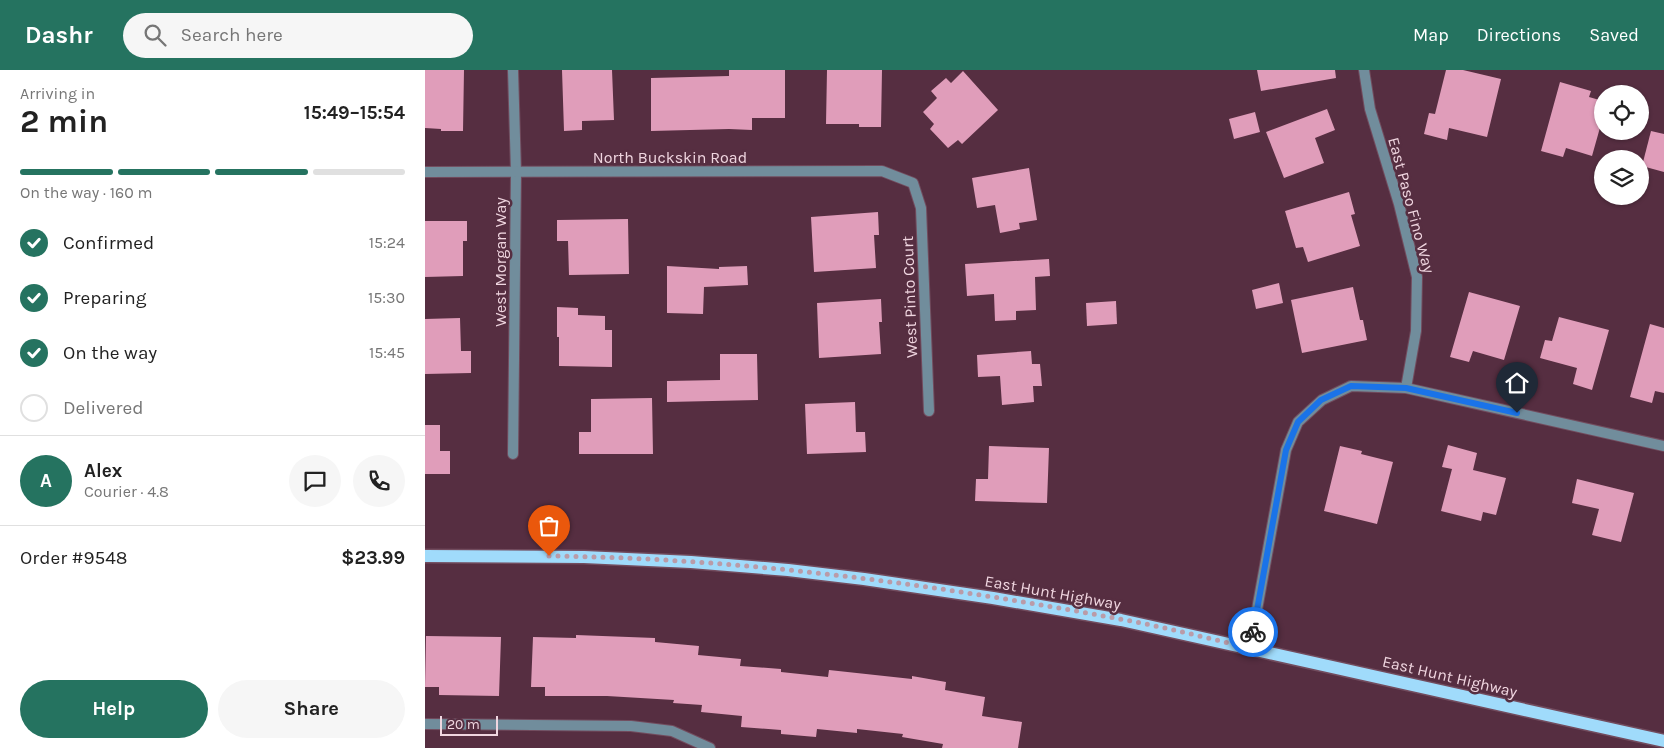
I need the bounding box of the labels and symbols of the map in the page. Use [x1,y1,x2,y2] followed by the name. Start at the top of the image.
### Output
[1384,135,1439,276] street label: East Paso Fino Way
[593,148,747,167] street label: North Buckskin Road
[491,197,510,327] street label: West Morgan Way
[898,236,921,358] street label: West Pinto Court
[1496,362,1538,413] pin
[528,505,570,556] pin
[983,571,1123,614] street label: East Hunt Highway
[1228,607,1278,657] courier
[1381,652,1520,701] street label: East Hunt Highway
[440,713,497,736] scale bar

